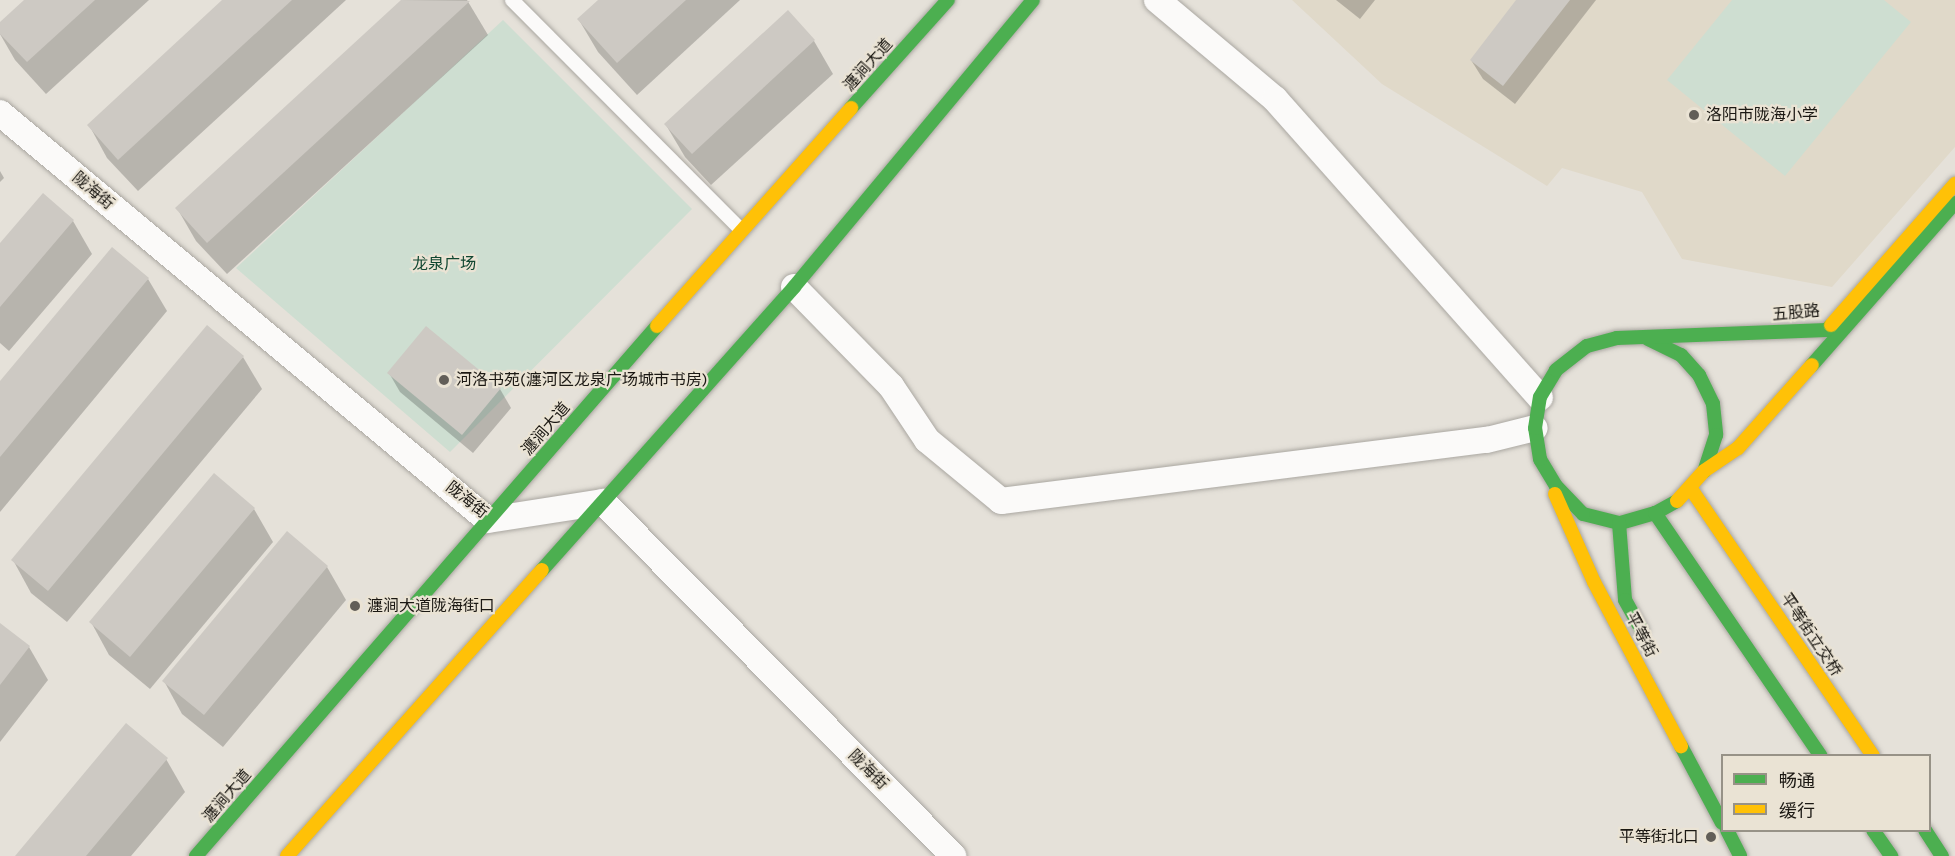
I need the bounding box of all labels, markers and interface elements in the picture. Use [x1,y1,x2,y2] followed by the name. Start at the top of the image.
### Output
[839,35,897,95] street label: 瀍涧大道
[1706,105,1818,125] place label: 洛阳市陇海小学
[1687,108,1701,122] marker: 洛阳市陇海小学
[68,168,118,214] street label: 陇海街
[412,254,476,274] park label: 龙泉广场
[1771,301,1821,325] street label: 五股路
[456,370,707,390] place label: 河洛书苑(瀍河区龙泉广场城市书房)
[437,373,451,387] marker: 河洛书苑(瀍河区龙泉广场城市书房)
[518,399,574,459] street label: 瀍涧大道
[442,478,492,522] street label: 陇海街
[1776,590,1846,680] street label: 平等街立交桥
[367,596,495,616] place label: 瀍涧大道陇海街口
[348,599,362,613] marker: 瀍涧大道陇海街口
[1621,609,1661,661] street label: 平等街
[844,746,892,794] street label: 陇海街
[1721,754,1931,832] legend
[199,766,255,826] street label: 瀍涧大道
[1779,770,1815,792] text: 畅通
[1779,800,1815,822] text: 缓行
[1619,827,1699,847] place label: 平等街北口
[1704,830,1718,844] marker: 平等街北口

